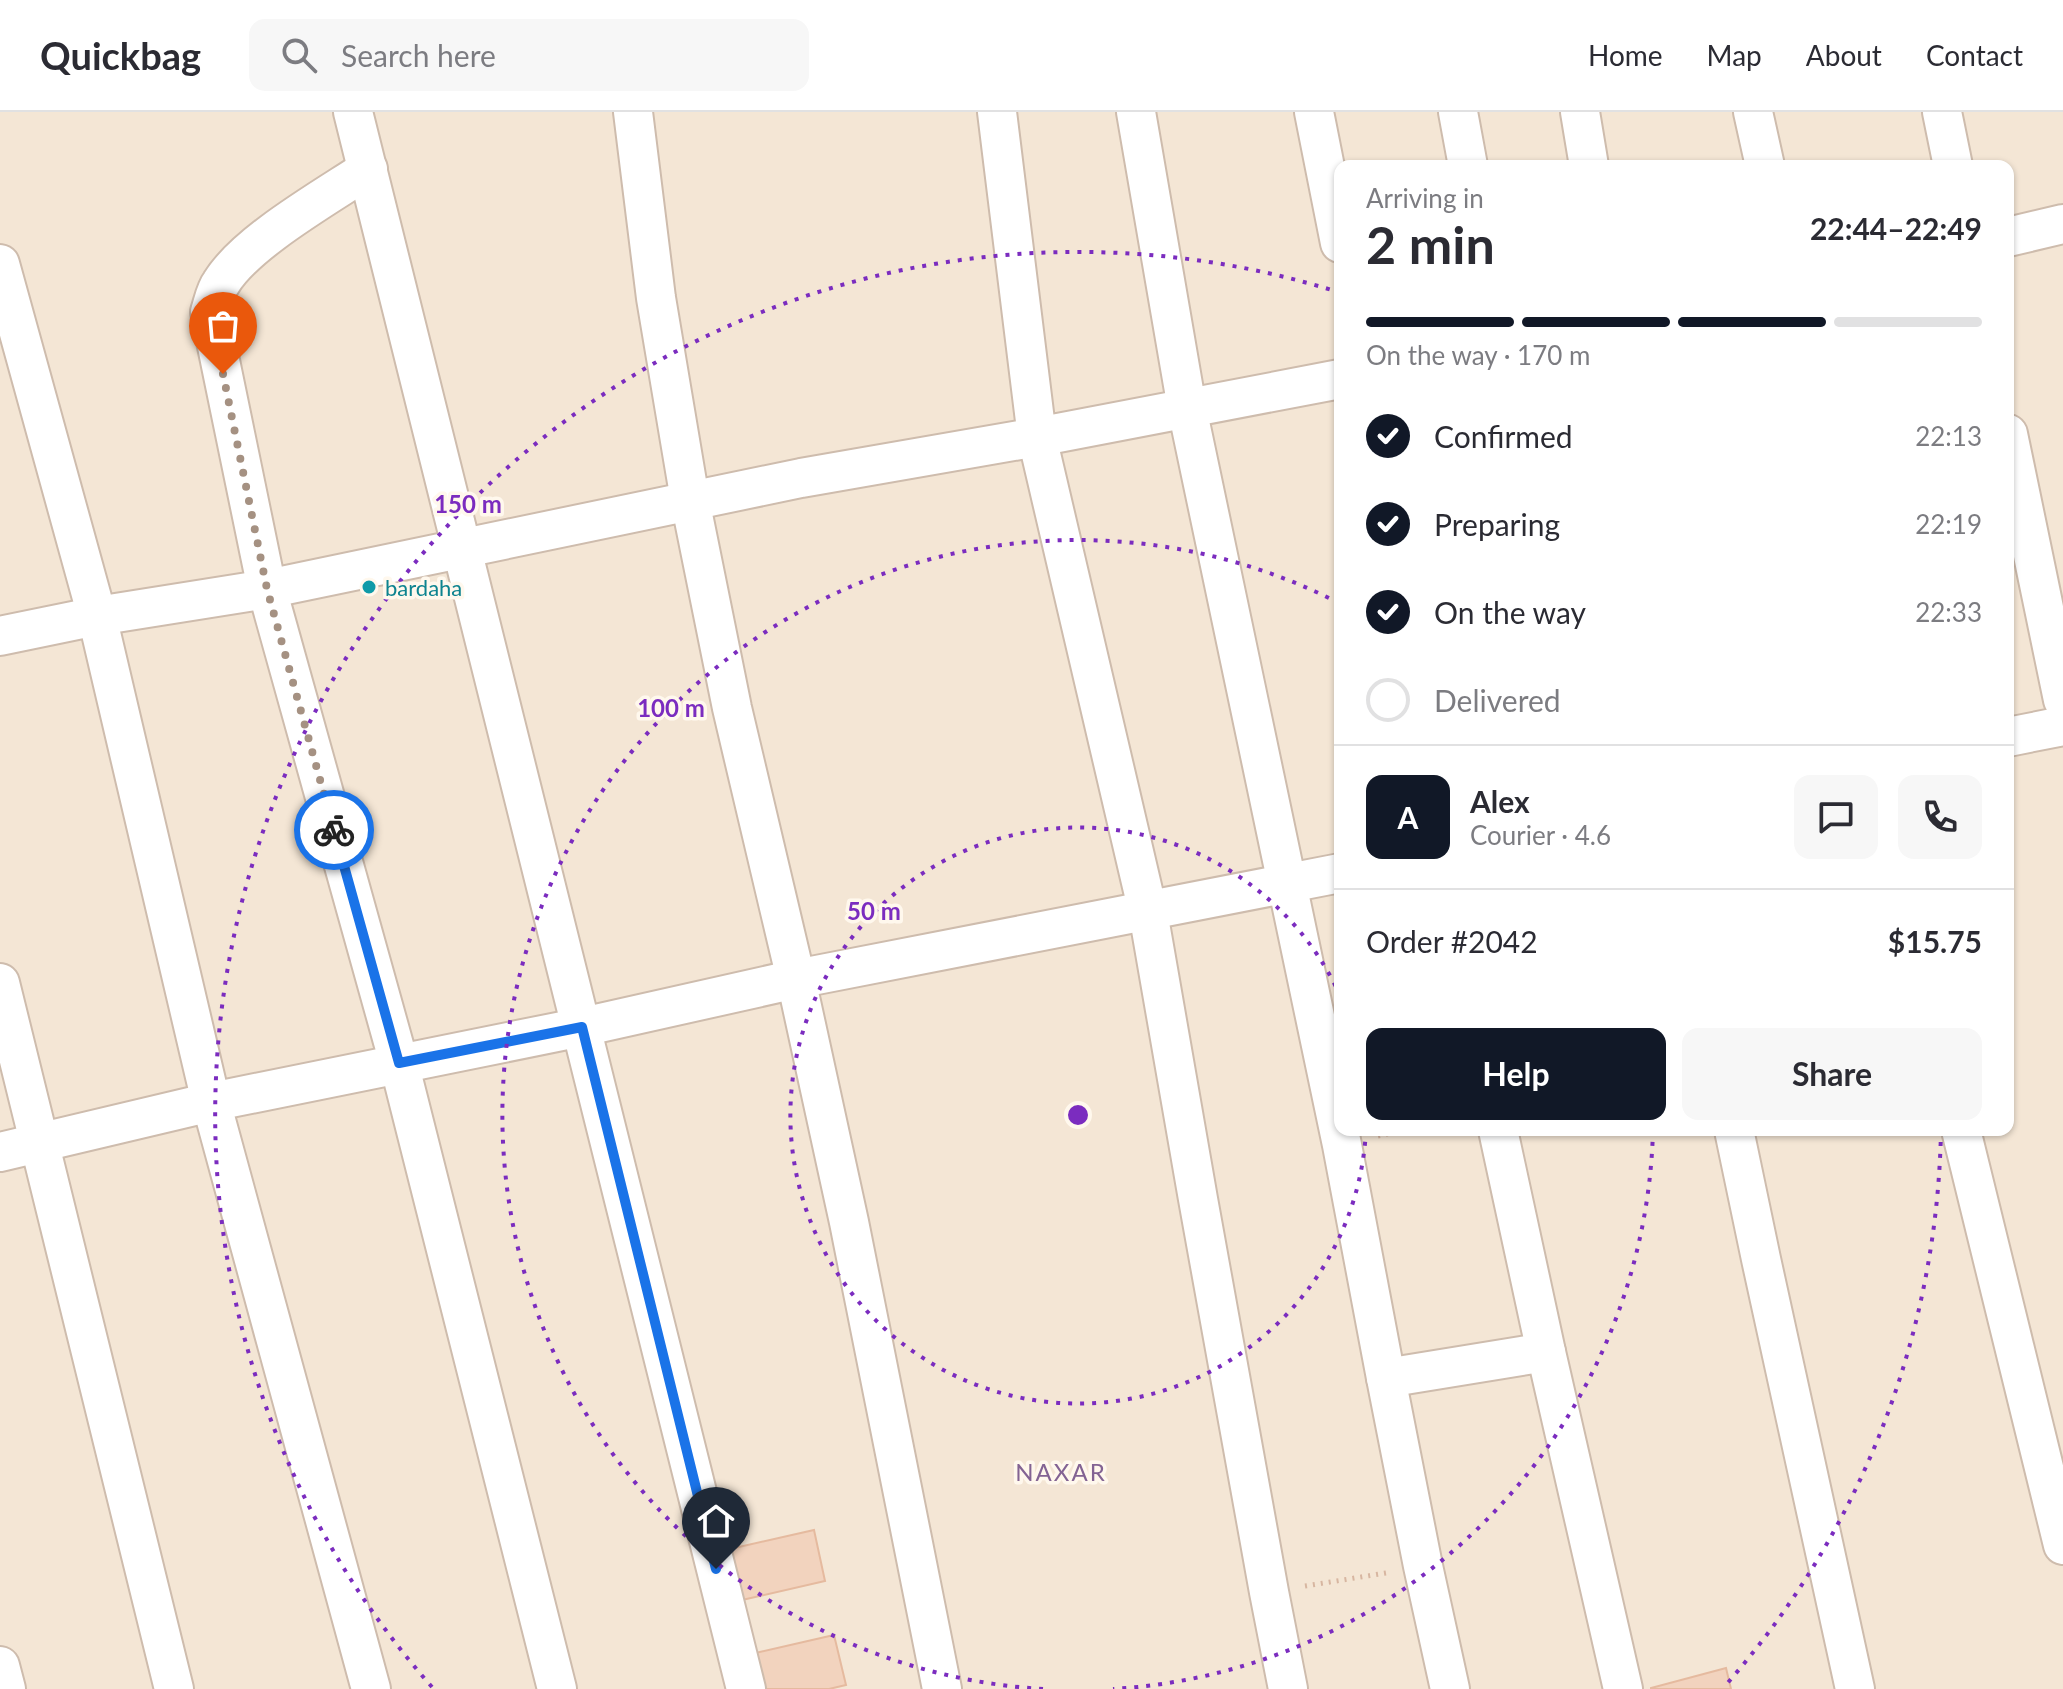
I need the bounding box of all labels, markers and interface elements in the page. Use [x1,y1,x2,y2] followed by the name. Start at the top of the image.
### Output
[249,19,809,91] search box
[40,32,201,78] text: Quickbag
[277,33,321,77] icon: search
[341,37,496,73] text: Search here
[1588,38,1663,72] text: Home
[1707,38,1762,72] text: Map
[1806,38,1882,72] text: About
[1926,38,2023,72] text: Contact
[1366,182,1484,214] text: Arriving in
[1810,210,1982,246] text: 22:44–22:49
[1366,213,1495,275] text: 2 min
[189,292,257,374] pin
[201,304,245,348] icon: bag
[1366,339,1590,371] text: On the way · 170 m
[1366,414,1410,458] icon: check
[1434,418,1573,454] text: Confirmed
[1915,420,1982,452] text: 22:13
[434,489,502,518] text: 150 m
[1366,502,1410,546] icon: check
[1434,506,1560,542] text: Preparing
[1915,508,1982,540] text: 22:19
[385,574,462,601] place label: bardaha
[360,578,378,596] marker: bardaha
[1366,590,1410,634] icon: check
[1434,594,1586,630] text: On the way
[1915,596,1982,628] text: 22:33
[1434,682,1561,718] text: Delivered
[637,693,705,722] text: 100 m
[1794,775,1878,859] button: chat
[1898,775,1982,859] button: phone
[1470,783,1530,819] text: Alex
[294,790,374,870] courier
[1398,799,1418,835] text: A
[312,808,356,852] icon: bike
[1470,819,1611,851] text: Courier · 4.6
[847,896,901,925] text: 50 m
[1366,923,1538,959] text: Order #2042
[1888,923,1982,959] text: $15.75
[1366,1028,1666,1120] button: Help
[1682,1028,1982,1120] button: Share
[1064,1101,1092,1129] centre of rings
[1015,1457,1107,1486] district label: NAXAR
[682,1487,750,1569] pin
[694,1499,738,1543] icon: home

